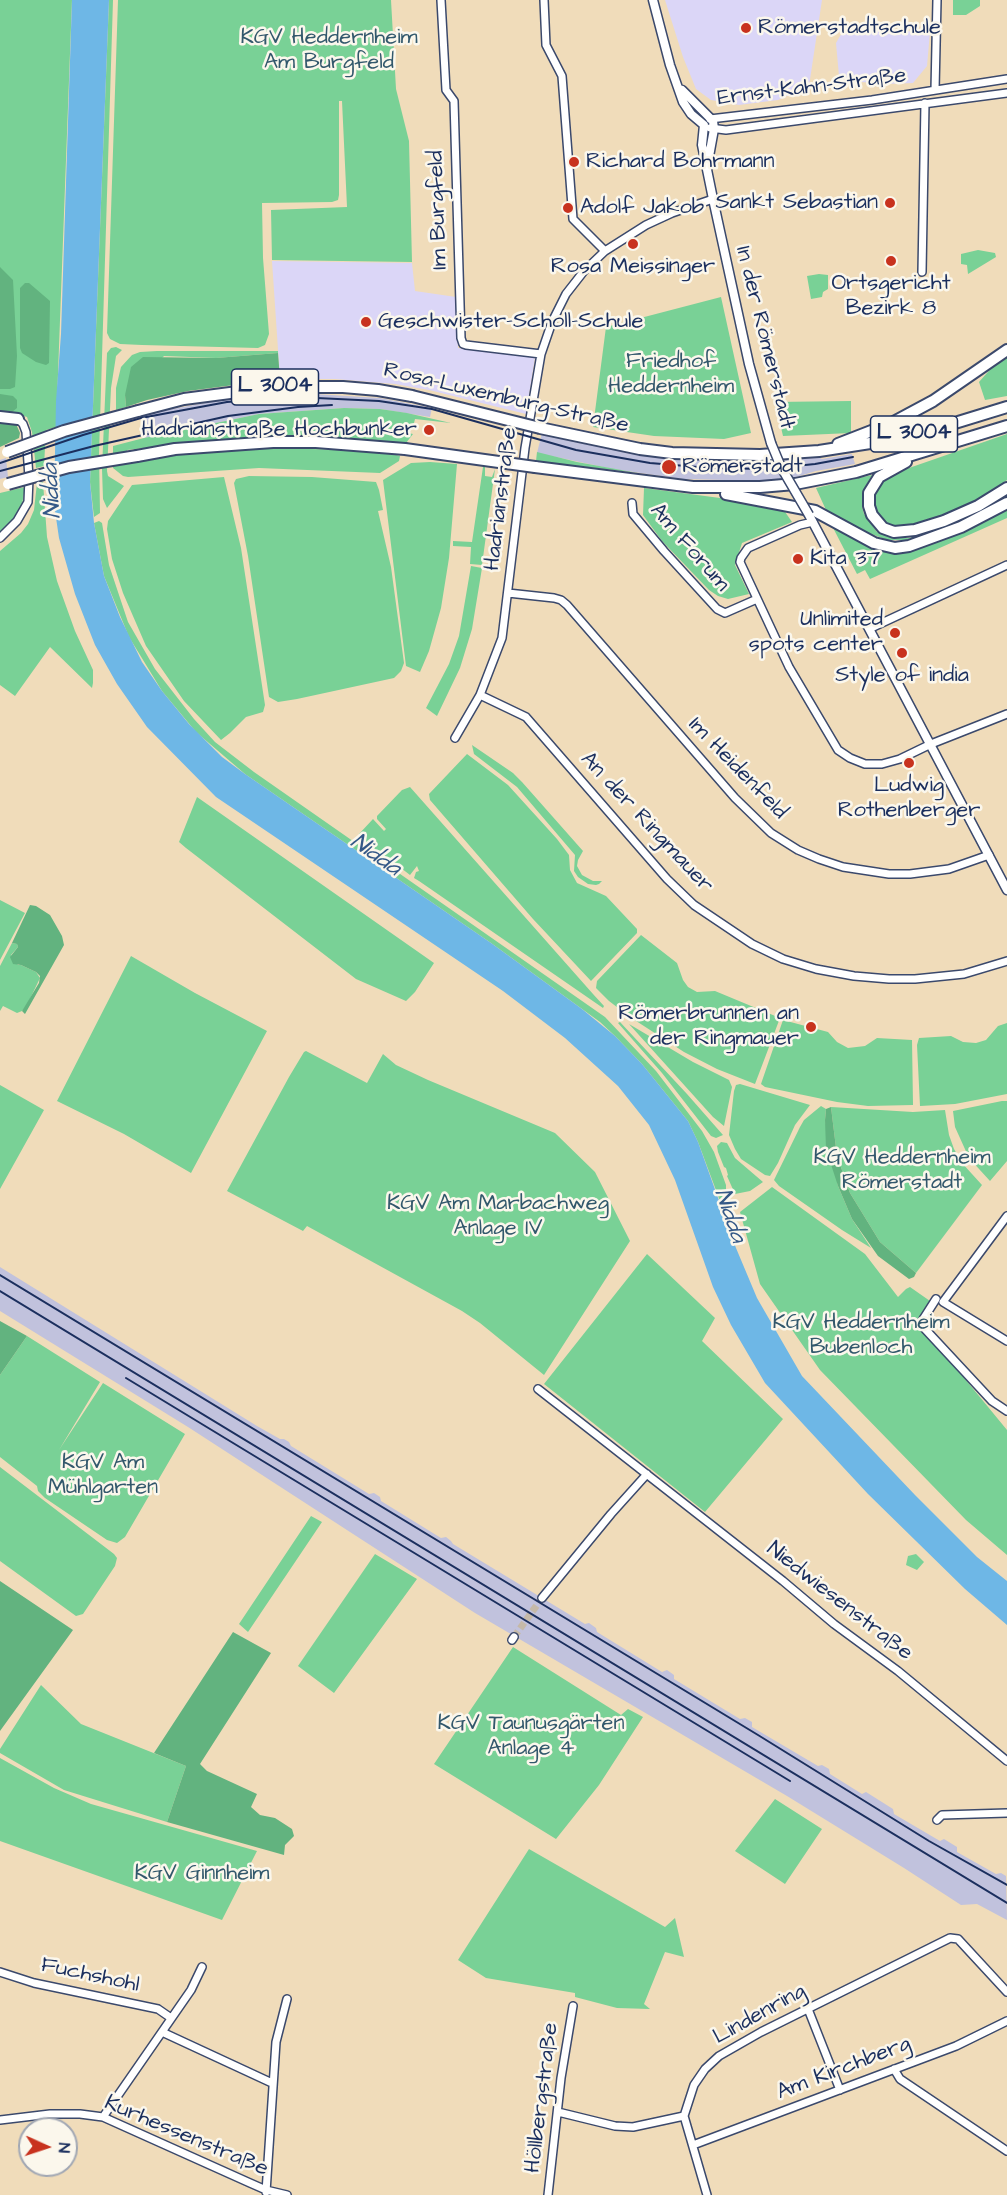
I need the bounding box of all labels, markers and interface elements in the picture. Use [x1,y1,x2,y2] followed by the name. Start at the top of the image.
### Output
[758,15,941,41] place label: Römerstadtschule
[739,21,753,35] marker: Römerstadtschule
[240,25,418,76] park label: KGV Heddernheim Am Burgfeld
[716,63,908,113] street label: Ernst-Kahn-Straße
[586,149,775,175] place label: Richard Bohrmann
[424,150,454,270] street label: Im Burgfeld
[567,155,581,169] marker: Richard Bohrmann
[715,190,878,216] place label: Sankt Sebastian
[580,195,704,221] place label: Adolf Jakob
[883,196,897,210] marker: Sankt Sebastian
[561,201,575,215] marker: Adolf Jakob
[626,237,640,251] marker: Rosa Meissinger
[728,244,800,432] street label: In der Römerstadt
[551,254,715,280] place label: Rosa Meissinger
[884,254,898,268] marker: Ortsgericht Bezirk 8
[831,271,951,322] place label: Ortsgericht Bezirk 8
[378,309,643,335] place label: Geschwister-Scholl-Schule
[359,315,373,329] marker: Geschwister-Scholl-Schule
[608,349,734,400] park label: Friedhof Heddernheim
[381,358,631,440] street label: Rosa-Luxemburg-Straße
[232,369,318,405] road number: L 3004
[870,416,958,452] road number: L 3004
[141,417,417,443] place label: Hadrianstraße Hochbunker
[422,423,436,437] marker: Hadrianstraße Hochbunker
[480,426,524,572] street label: Hadrianstraße
[682,454,803,480] place label: Römerstadt
[660,458,678,476] marker: Römerstadt
[37,463,69,519] water label: Nidda
[644,499,734,597] street label: Am Forum
[810,546,880,572] place label: Kita 37
[791,552,805,566] marker: Kita 37
[749,607,883,658] place label: Unlimited spots center
[888,626,902,640] marker: Unlimited spots center
[895,646,909,660] marker: Style of india
[835,663,969,689] place label: Style of india
[682,712,792,826] street label: Im Heidenfeld
[574,747,718,899] street label: An der Ringmauer
[902,756,916,770] marker: Ludwig Rothenberger
[838,773,980,824] place label: Ludwig Rothenberger
[344,828,406,884] water label: Nidda
[618,1001,799,1052] place label: Römerbrunnen an der Ringmauer
[804,1020,818,1034] marker: Römerbrunnen an der Ringmauer
[813,1145,991,1196] park label: KGV Heddernheim Römerstadt
[706,1185,752,1247] water label: Nidda
[387,1191,609,1242] park label: KGV Am Marbachweg Anlage IV
[772,1310,950,1362] park label: KGV Heddernheim Bubenloch
[48,1450,158,1502] park label: KGV Am Mühlgarten
[761,1537,917,1667] street label: Niedwiesenstraße
[438,1711,624,1762] park label: KGV Taunusgärten Anlage 4
[135,1861,269,1887] park label: KGV Ginnheim
[38,1953,142,1999] street label: Fuchshohl
[709,1979,811,2051] street label: Lindenring
[521,2021,565,2175] street label: Höllbergstraße
[773,2031,915,2107] street label: Am Kirchberg
[100,2091,272,2183] street label: Kurhessenstraße
[18,2117,78,2177] north arrow
[53,2142,75,2153] text: N

